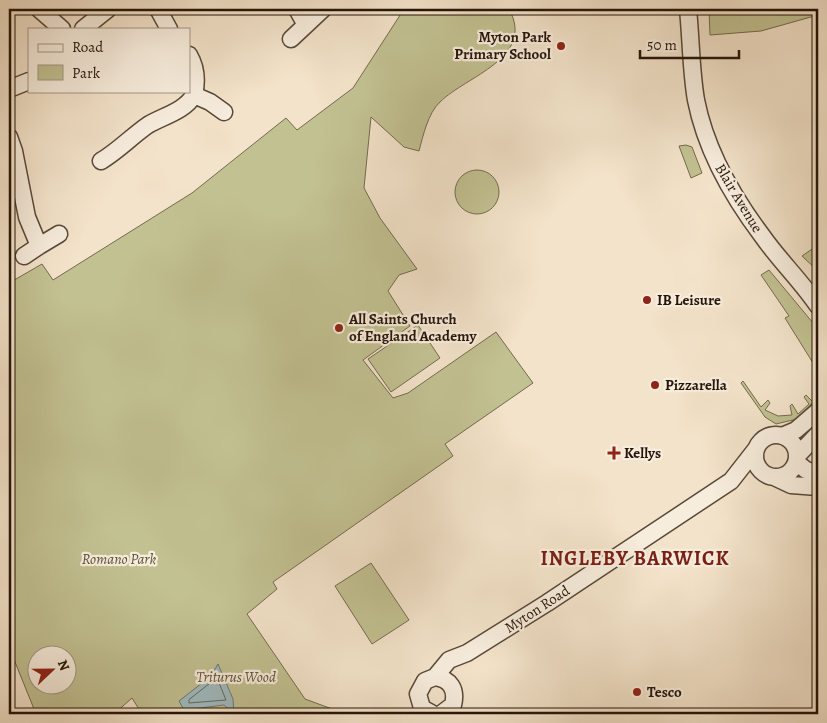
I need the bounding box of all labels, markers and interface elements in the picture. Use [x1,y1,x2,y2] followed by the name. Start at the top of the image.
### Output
[454,27,551,64] place label: Myton Park Primary School
[28,28,190,92] legend
[640,28,738,60] scale bar
[647,35,677,55] text: 50 m
[72,37,104,57] text: Road
[555,40,567,52] marker: Myton Park Primary School
[72,63,101,83] text: Park
[711,160,768,236] street label: Blair Avenue
[657,290,721,310] place label: IB Leisure
[641,294,653,306] marker: IB Leisure
[348,309,477,346] place label: All Saints Church of England Academy
[333,322,345,334] marker: All Saints Church of England Academy
[665,375,728,395] place label: Pizzarella
[649,379,661,391] marker: Pizzarella
[624,443,661,463] place label: Kellys
[608,447,620,459] marker: Kellys
[540,545,730,572] district label: INGLEBY BARWICK
[82,549,157,569] park label: Romano Park
[501,580,574,638] street label: Myton Road
[28,646,78,696] north arrow
[53,657,74,674] text: N
[196,667,276,687] park label: Triturus Wood
[647,682,682,702] place label: Tesco
[631,686,643,698] marker: Tesco

